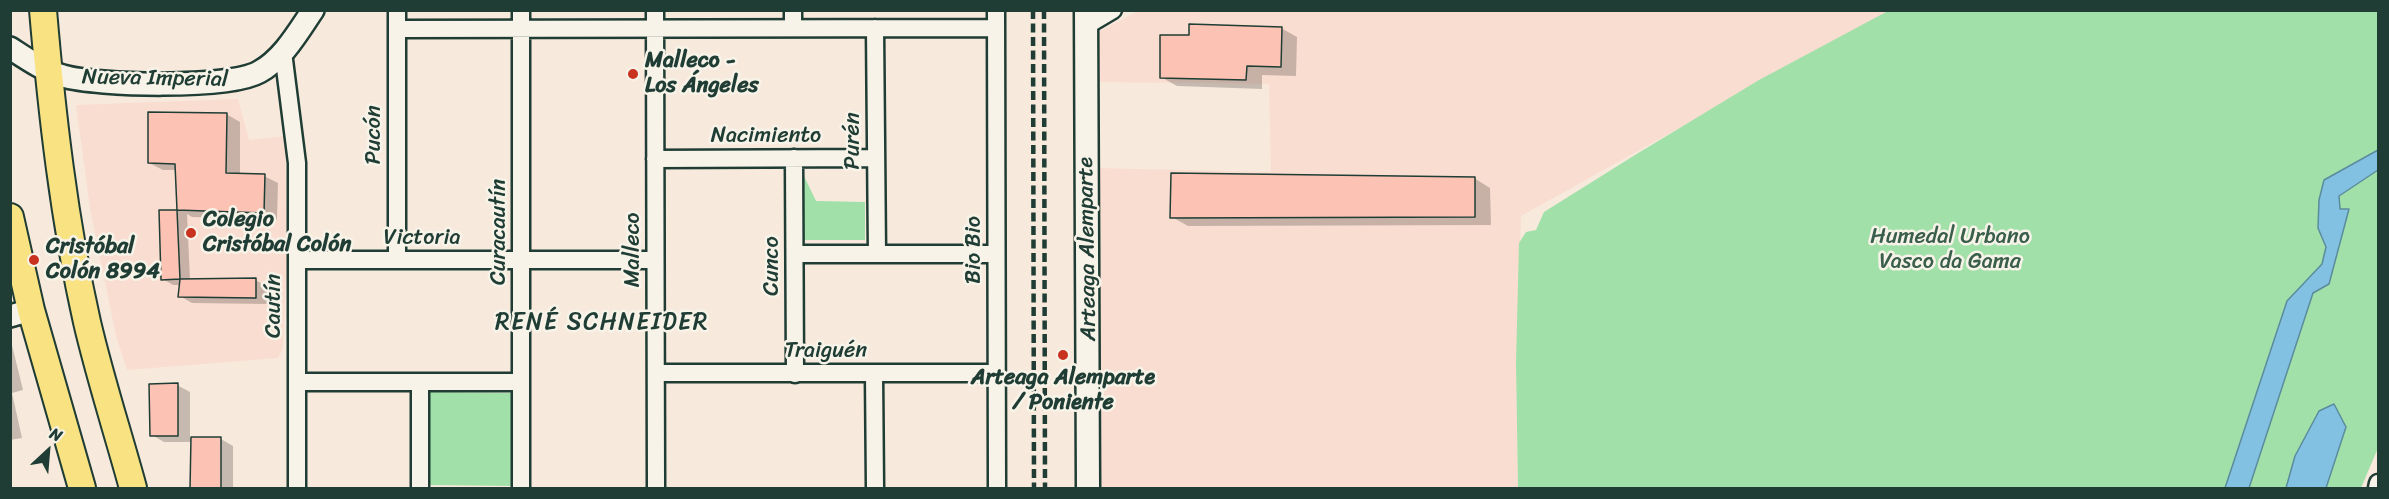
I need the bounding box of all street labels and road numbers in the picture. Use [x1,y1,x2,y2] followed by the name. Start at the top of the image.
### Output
[82,65,228,93] street label: Nueva Imperial
[361,105,387,165] street label: Pucón
[840,112,866,170] street label: Purén
[711,123,821,149] street label: Nacimiento
[1073,157,1103,341] street label: Arteaga Alemparte
[486,179,512,285] street label: Curacautín
[620,213,646,287] street label: Malleco
[961,216,987,284] street label: Bio Bio
[383,225,461,251] street label: Victoria
[759,236,785,296] street label: Cunco
[261,274,287,338] street label: Cautín
[785,338,867,364] street label: Traiguén

